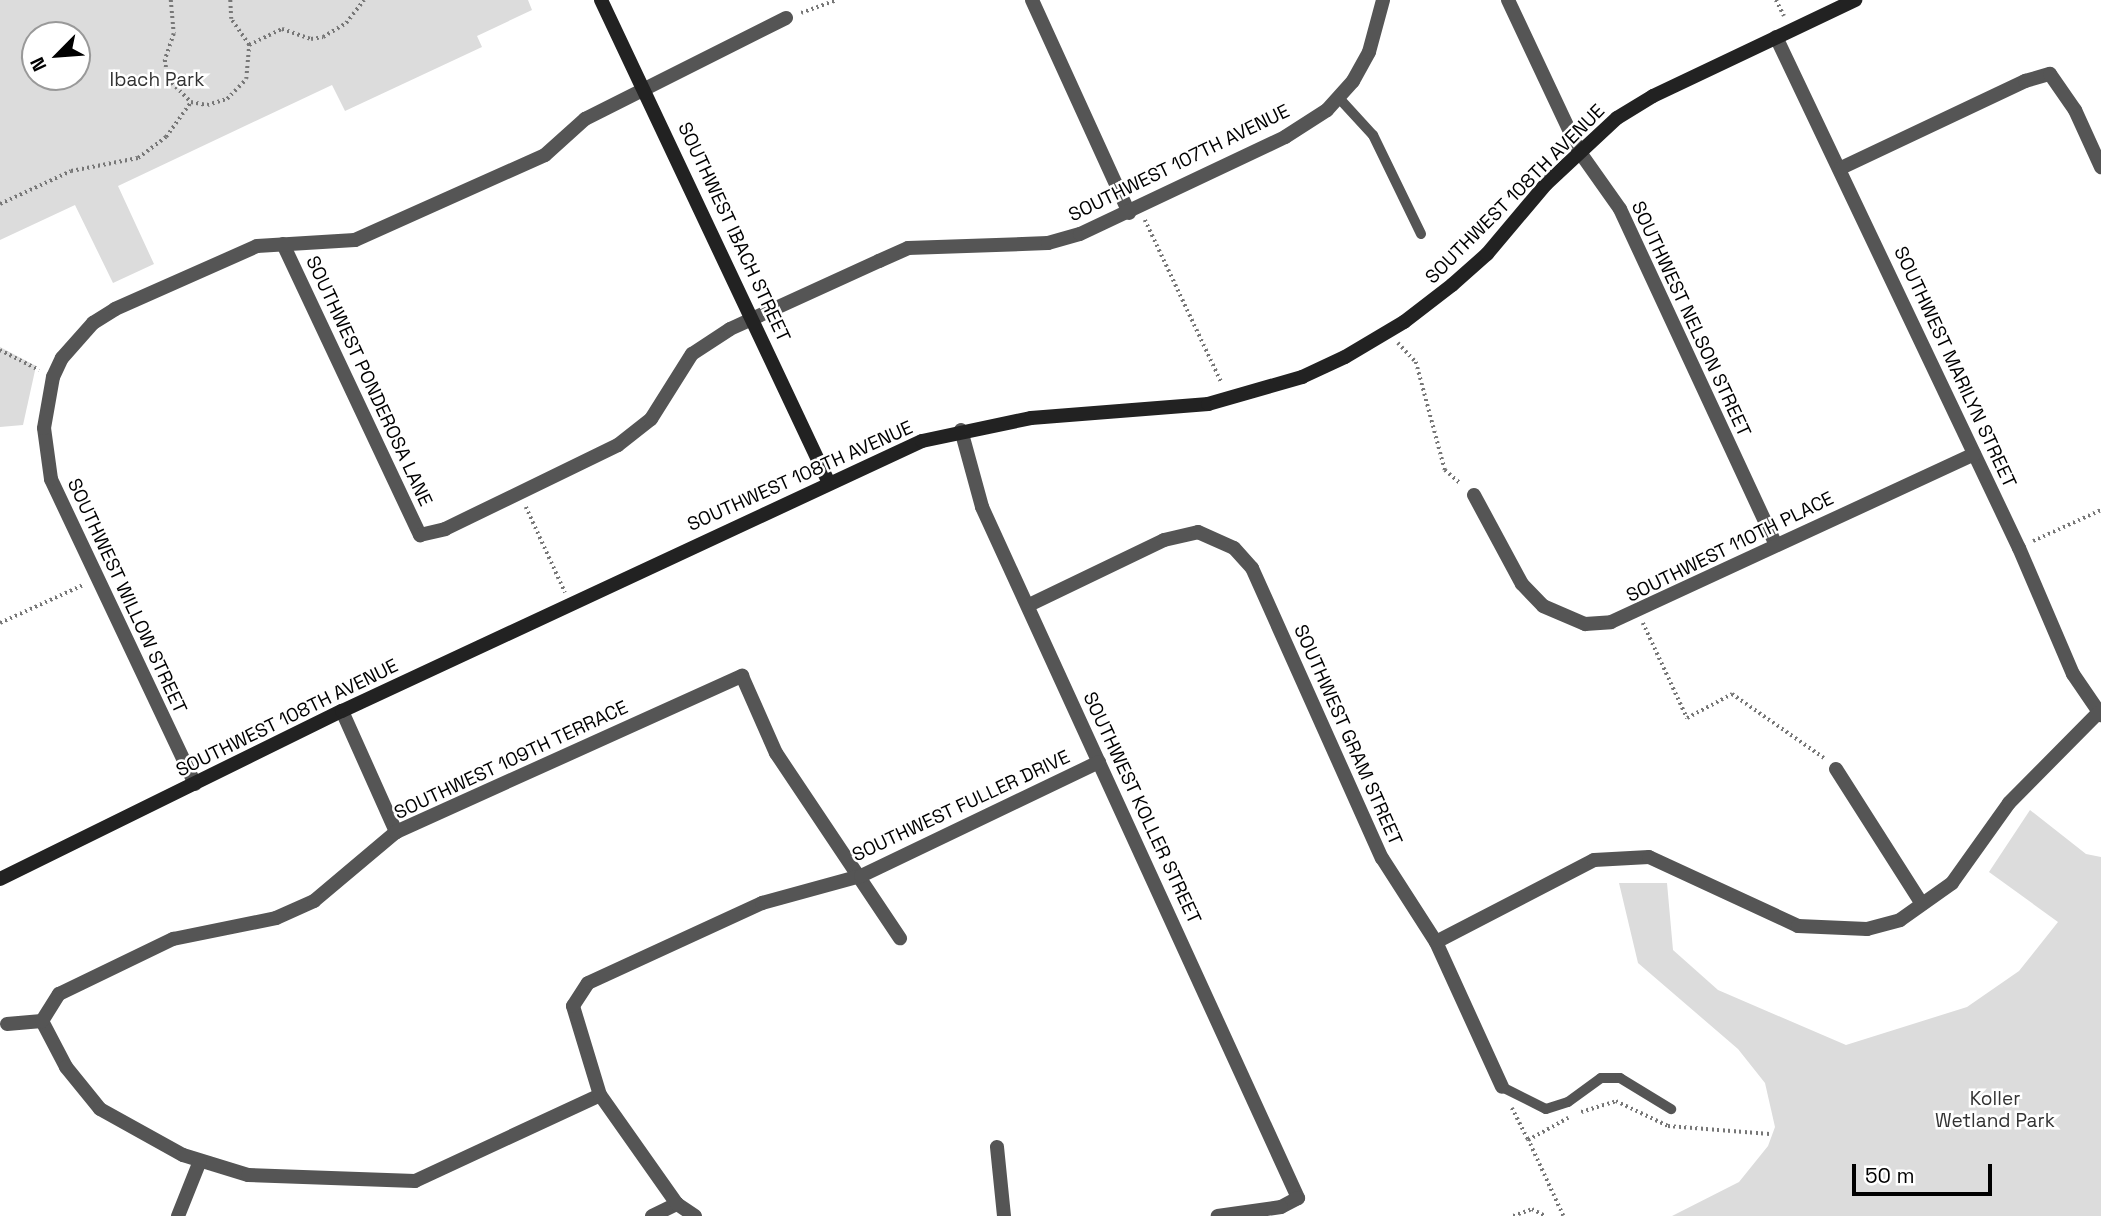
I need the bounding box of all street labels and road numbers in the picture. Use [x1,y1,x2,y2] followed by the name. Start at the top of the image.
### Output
[1065,99,1293,227] street label: SOUTHWEST 107TH AVENUE
[1420,99,1610,289] street label: SOUTHWEST 108TH AVENUE
[673,118,795,346] street label: SOUTHWEST IBACH STREET
[1626,198,1756,440] street label: SOUTHWEST NELSON STREET
[1889,243,2021,491] street label: SOUTHWEST MARILYN STREET
[301,252,437,510] street label: SOUTHWEST PONDEROSA LANE
[683,416,917,536] street label: SOUTHWEST 108TH AVENUE
[62,474,192,718] street label: SOUTHWEST WILLOW STREET
[1622,487,1838,607] street label: SOUTHWEST 110TH PLACE
[1289,621,1407,849] street label: SOUTHWEST GRAM STREET
[172,654,402,782] street label: SOUTHWEST 108TH AVENUE
[1078,688,1206,928] street label: SOUTHWEST KOLLER STREET
[390,696,632,824] street label: SOUTHWEST 109TH TERRACE
[848,745,1074,867] street label: SOUTHWEST FULLER DRIVE

